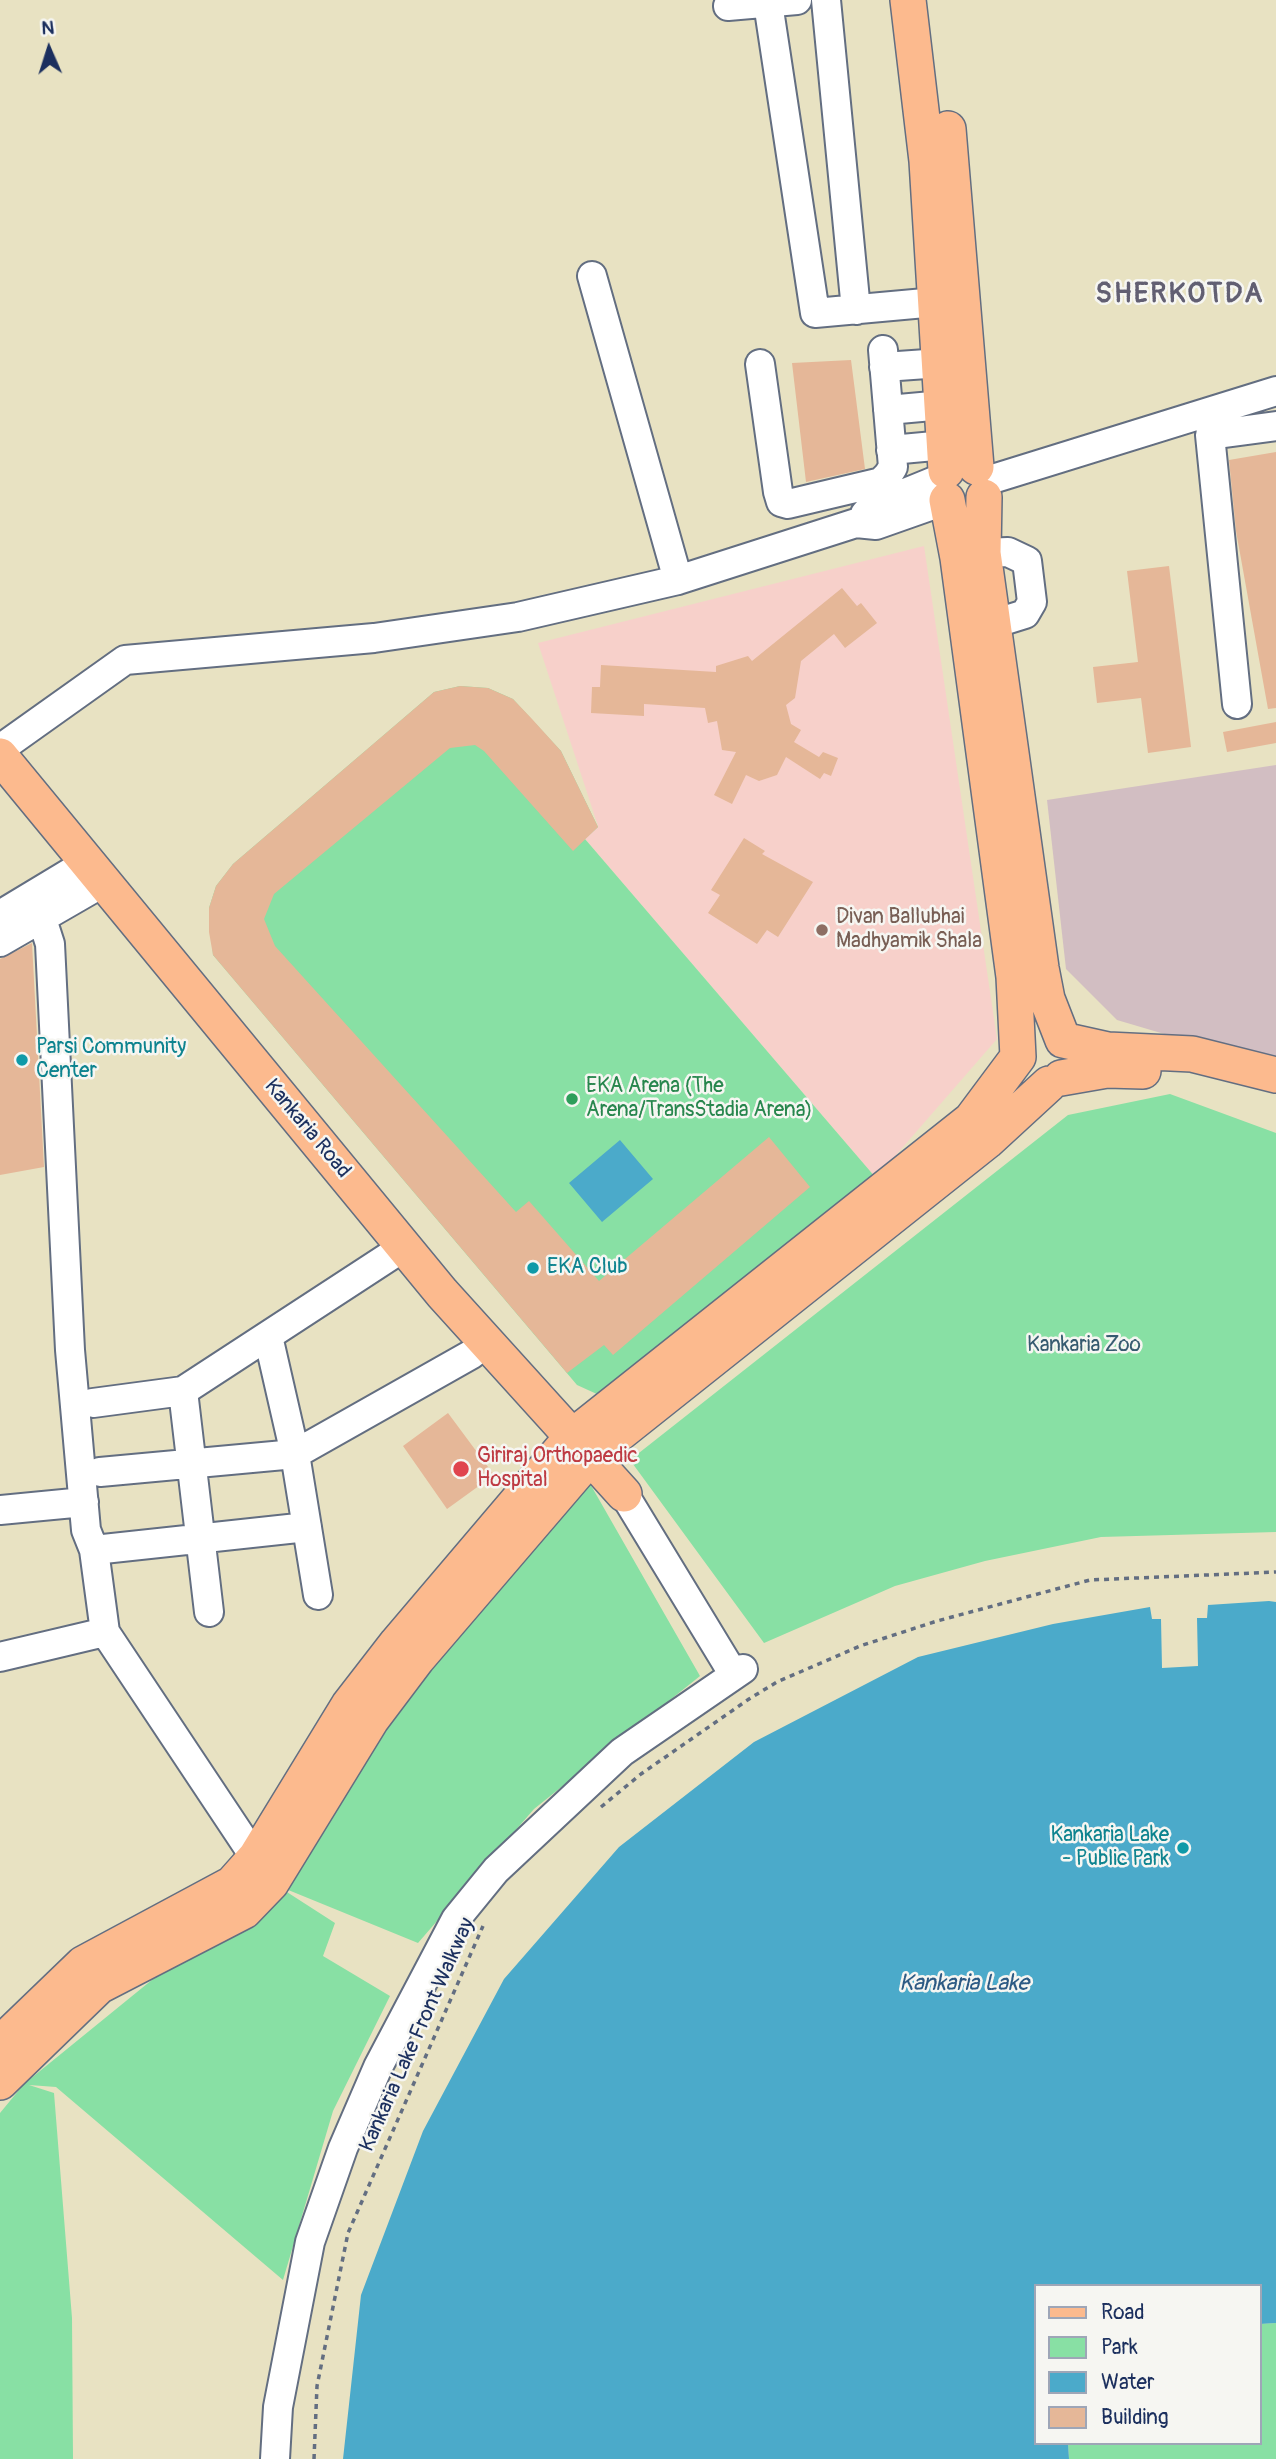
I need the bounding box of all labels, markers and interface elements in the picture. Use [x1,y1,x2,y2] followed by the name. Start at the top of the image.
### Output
[14,14,84,84] north arrow
[41,16,55,40] text: N
[1097,278,1263,312] district label: SHERKOTDA
[836,905,982,955] place label: Divan Ballubhai Madhyamik Shala
[814,922,830,938] marker: Divan Ballubhai Madhyamik Shala
[36,1035,186,1085] place label: Parsi Community Center
[14,1052,30,1068] marker: Parsi Community Center
[258,1074,356,1184] street label: Kankaria Road
[586,1074,813,1124] place label: EKA Arena (The Arena/TransStadia Arena)
[564,1091,580,1107] marker: EKA Arena (The Arena/TransStadia Arena)
[547,1255,628,1281] place label: EKA Club
[525,1260,541,1276] marker: EKA Club
[1027,1333,1141,1359] park label: Kankaria Zoo
[477,1444,638,1494] place label: Giriraj Orthopaedic Hospital
[451,1459,471,1479] marker: Giriraj Orthopaedic Hospital
[1051,1823,1169,1873] place label: Kankaria Lake - Public Park
[1175,1840,1191,1856] marker: Kankaria Lake - Public Park
[355,1914,481,2156] street label: Kankaria Lake Front Walkway
[899,1970,1029,1998] water label: Kankaria Lake
[1034,2284,1262,2445] legend
[1101,2299,1145,2326] text: Road
[1101,2334,1138,2361] text: Park
[1101,2369,1154,2396] text: Water
[1101,2404,1168,2431] text: Building

